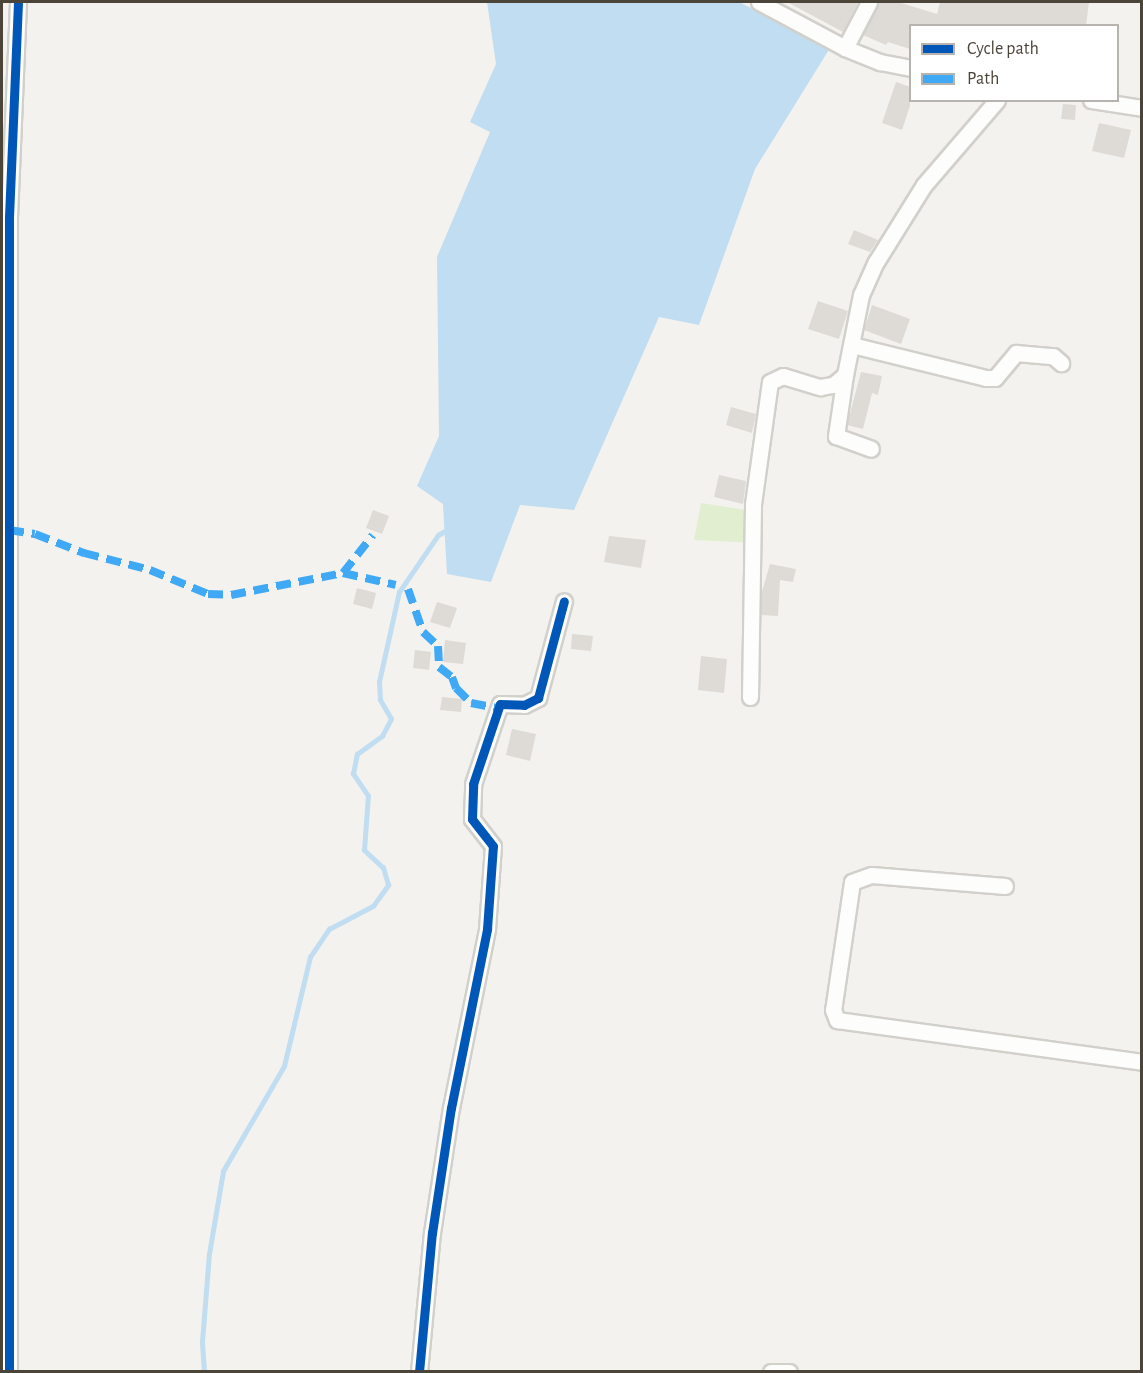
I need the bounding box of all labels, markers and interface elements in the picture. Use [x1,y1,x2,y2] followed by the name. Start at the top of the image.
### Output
[909,24,1119,102] legend
[967,40,1039,58] text: Cycle path
[967,70,999,88] text: Path

